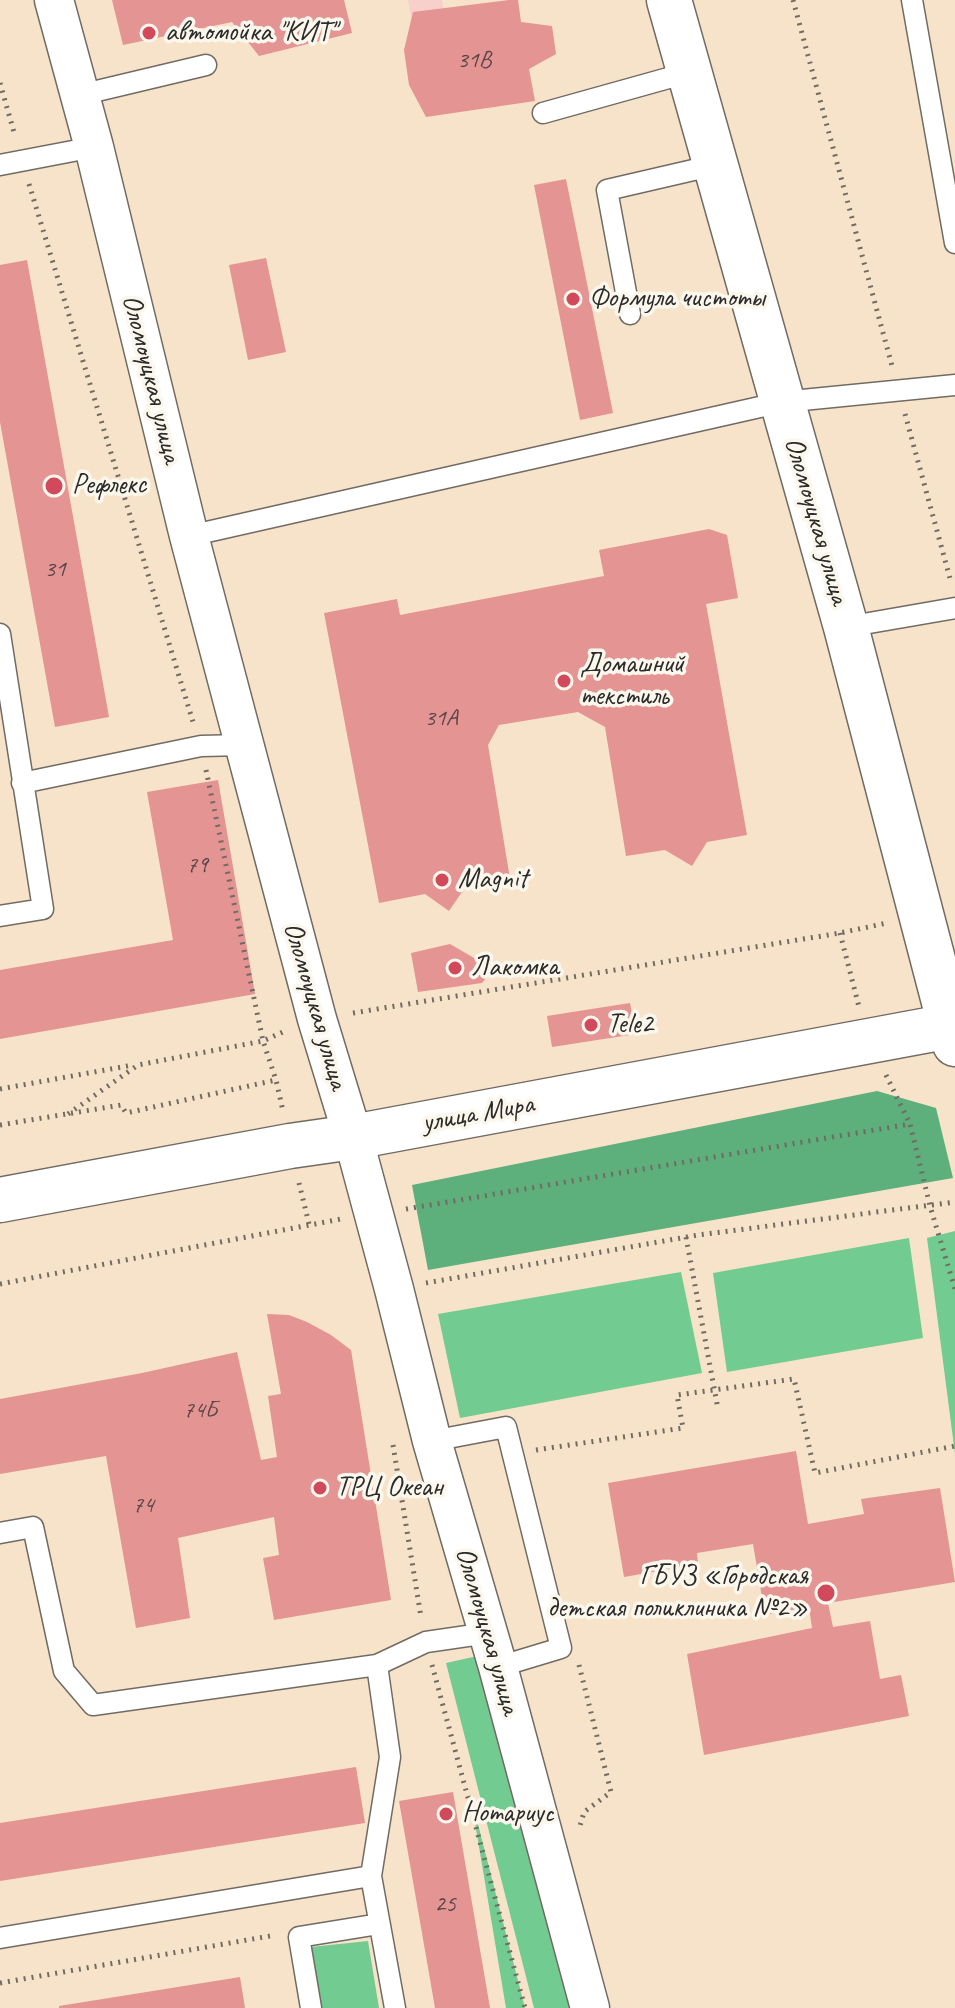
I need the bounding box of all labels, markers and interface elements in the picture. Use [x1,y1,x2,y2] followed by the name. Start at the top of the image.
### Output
[165,16,336,50] place label: автомойка "КИТ"
[140,24,158,42] marker: автомойка "КИТ"
[457,47,491,75] house number: 31В
[589,282,765,316] place label: Формула чистоты
[564,290,582,308] marker: Формула чистоты
[114,291,188,467] street label: Оломоуцкая улица
[776,434,856,608] street label: Оломоуцкая улица
[72,469,146,503] place label: Рефлекс
[43,475,65,497] marker: Рефлекс
[44,556,66,584] house number: 31
[580,648,684,714] place label: Домашний текстиль
[555,672,573,690] marker: Домашний текстиль
[424,705,458,733] house number: 31А
[186,852,208,880] house number: 79
[458,863,527,897] place label: Magnit
[433,871,451,889] marker: Magnit
[275,919,355,1093] street label: Оломоуцкая улица
[471,951,558,985] place label: Лакомка
[446,959,464,977] marker: Лакомка
[607,1008,653,1042] place label: Tele2
[582,1016,600,1034] marker: Tele2
[420,1088,536,1140] street label: улица Мира
[183,1397,217,1425] house number: 74Б
[336,1471,443,1505] place label: ТРЦ Океан
[311,1479,329,1497] marker: ТРЦ Океан
[132,1492,154,1520] house number: 74
[447,1544,527,1718] street label: Оломоуцкая улица
[547,1560,808,1626] place label: ГБУЗ «Городская детская поликлиника №2»
[815,1582,837,1604] marker: ГБУЗ «Городская детская поликлиника №2»
[462,1797,554,1831] place label: Нотариус
[437,1805,455,1823] marker: Нотариус
[434,1891,456,1919] house number: 25

